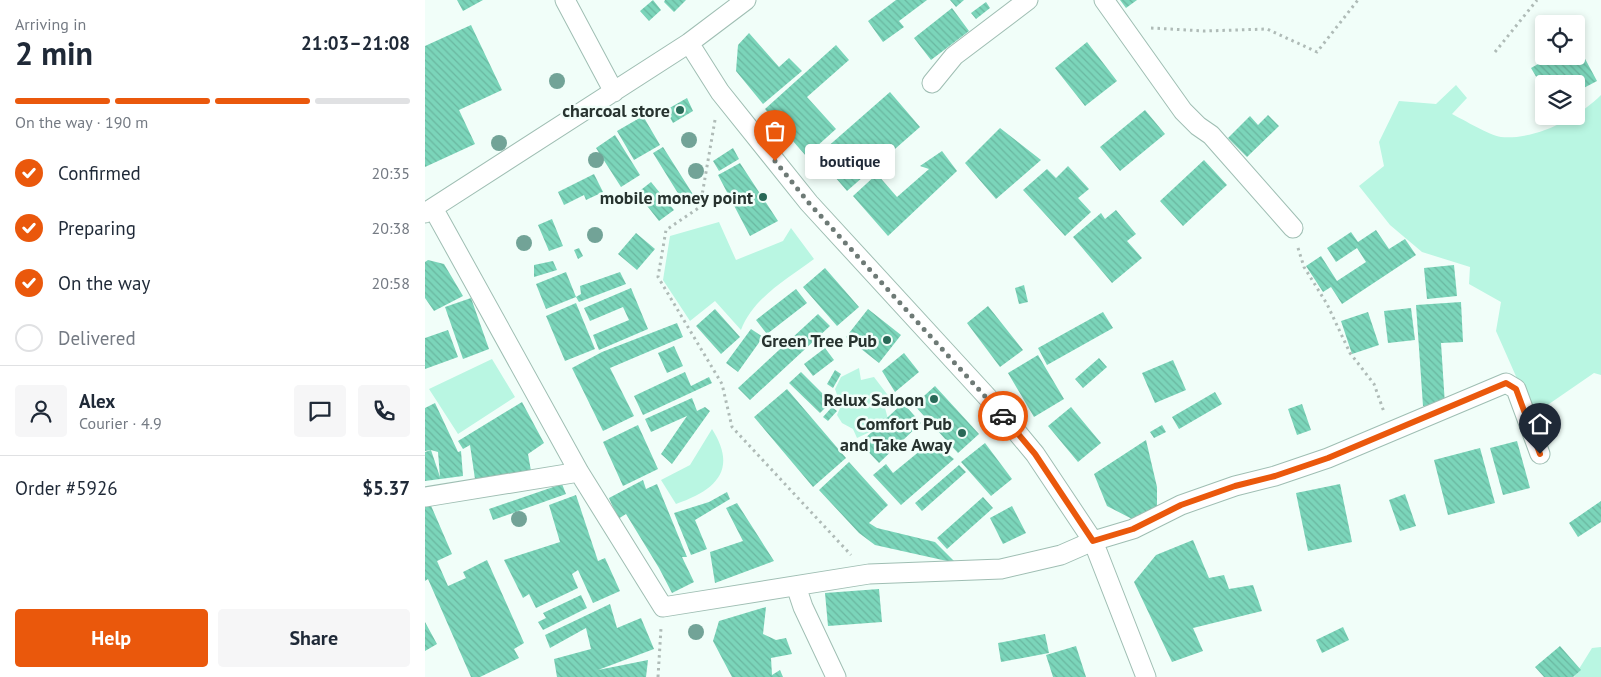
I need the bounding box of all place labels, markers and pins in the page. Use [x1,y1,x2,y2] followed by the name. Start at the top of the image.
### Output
[562,99,670,122] place label: charcoal store
[674,104,686,116] marker: charcoal store
[754,110,796,161] pin
[805,144,895,178] callout: boutique
[600,186,754,209] place label: mobile money point
[757,191,769,203] marker: mobile money point
[761,329,877,352] place label: Green Tree Pub
[881,334,893,346] marker: Green Tree Pub
[824,388,924,411] place label: Relux Saloon
[928,393,940,405] marker: Relux Saloon
[1519,403,1561,454] pin
[840,412,952,456] place label: Comfort Pub and Take Away
[956,427,968,439] marker: Comfort Pub and Take Away

